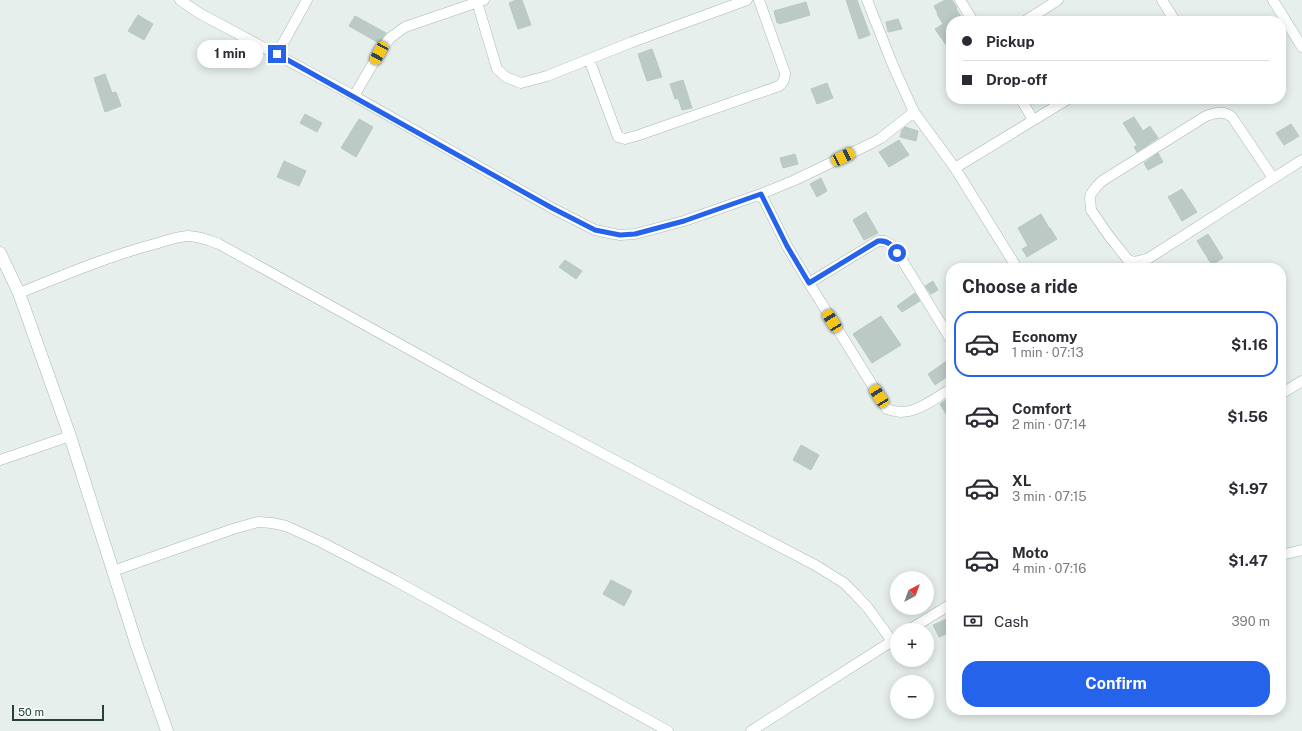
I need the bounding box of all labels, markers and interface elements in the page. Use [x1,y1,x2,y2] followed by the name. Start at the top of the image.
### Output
[986,33,1035,50] text: Pickup
[197,40,263,68] callout: 1 min
[368,40,390,66] car
[268,45,286,63] route end
[214,46,246,61] text: 1 min
[986,71,1047,88] text: Drop-off
[830,146,856,168] car
[888,244,906,262] route start
[962,276,1078,297] text: Choose a ride
[821,308,843,334] car
[964,326,1000,362] icon: car
[1012,328,1077,345] text: Economy
[1231,336,1268,353] text: $1.16
[1012,345,1084,360] text: 1 min · 07:13
[868,383,890,409] car
[964,398,1000,434] icon: car
[1012,400,1072,417] text: Comfort
[1227,408,1268,425] text: $1.56
[1012,417,1086,432] text: 2 min · 07:14
[964,470,1000,506] icon: car
[1012,472,1031,489] text: XL
[1228,480,1268,497] text: $1.97
[1012,489,1087,504] text: 3 min · 07:15
[964,542,1000,578] icon: car
[1012,544,1049,561] text: Moto
[1228,552,1268,569] text: $1.47
[1012,561,1086,576] text: 4 min · 07:16
[890,571,934,615] north arrow
[890,571,934,719] map controls
[962,610,984,632] icon: cash
[994,613,1029,630] text: Cash
[1232,614,1270,629] text: 390 m
[890,623,934,667] button: +
[962,661,1270,707] button: Confirm
[890,675,934,719] button: −
[12,703,104,722] scale bar
[18,706,44,718] text: 50 m

